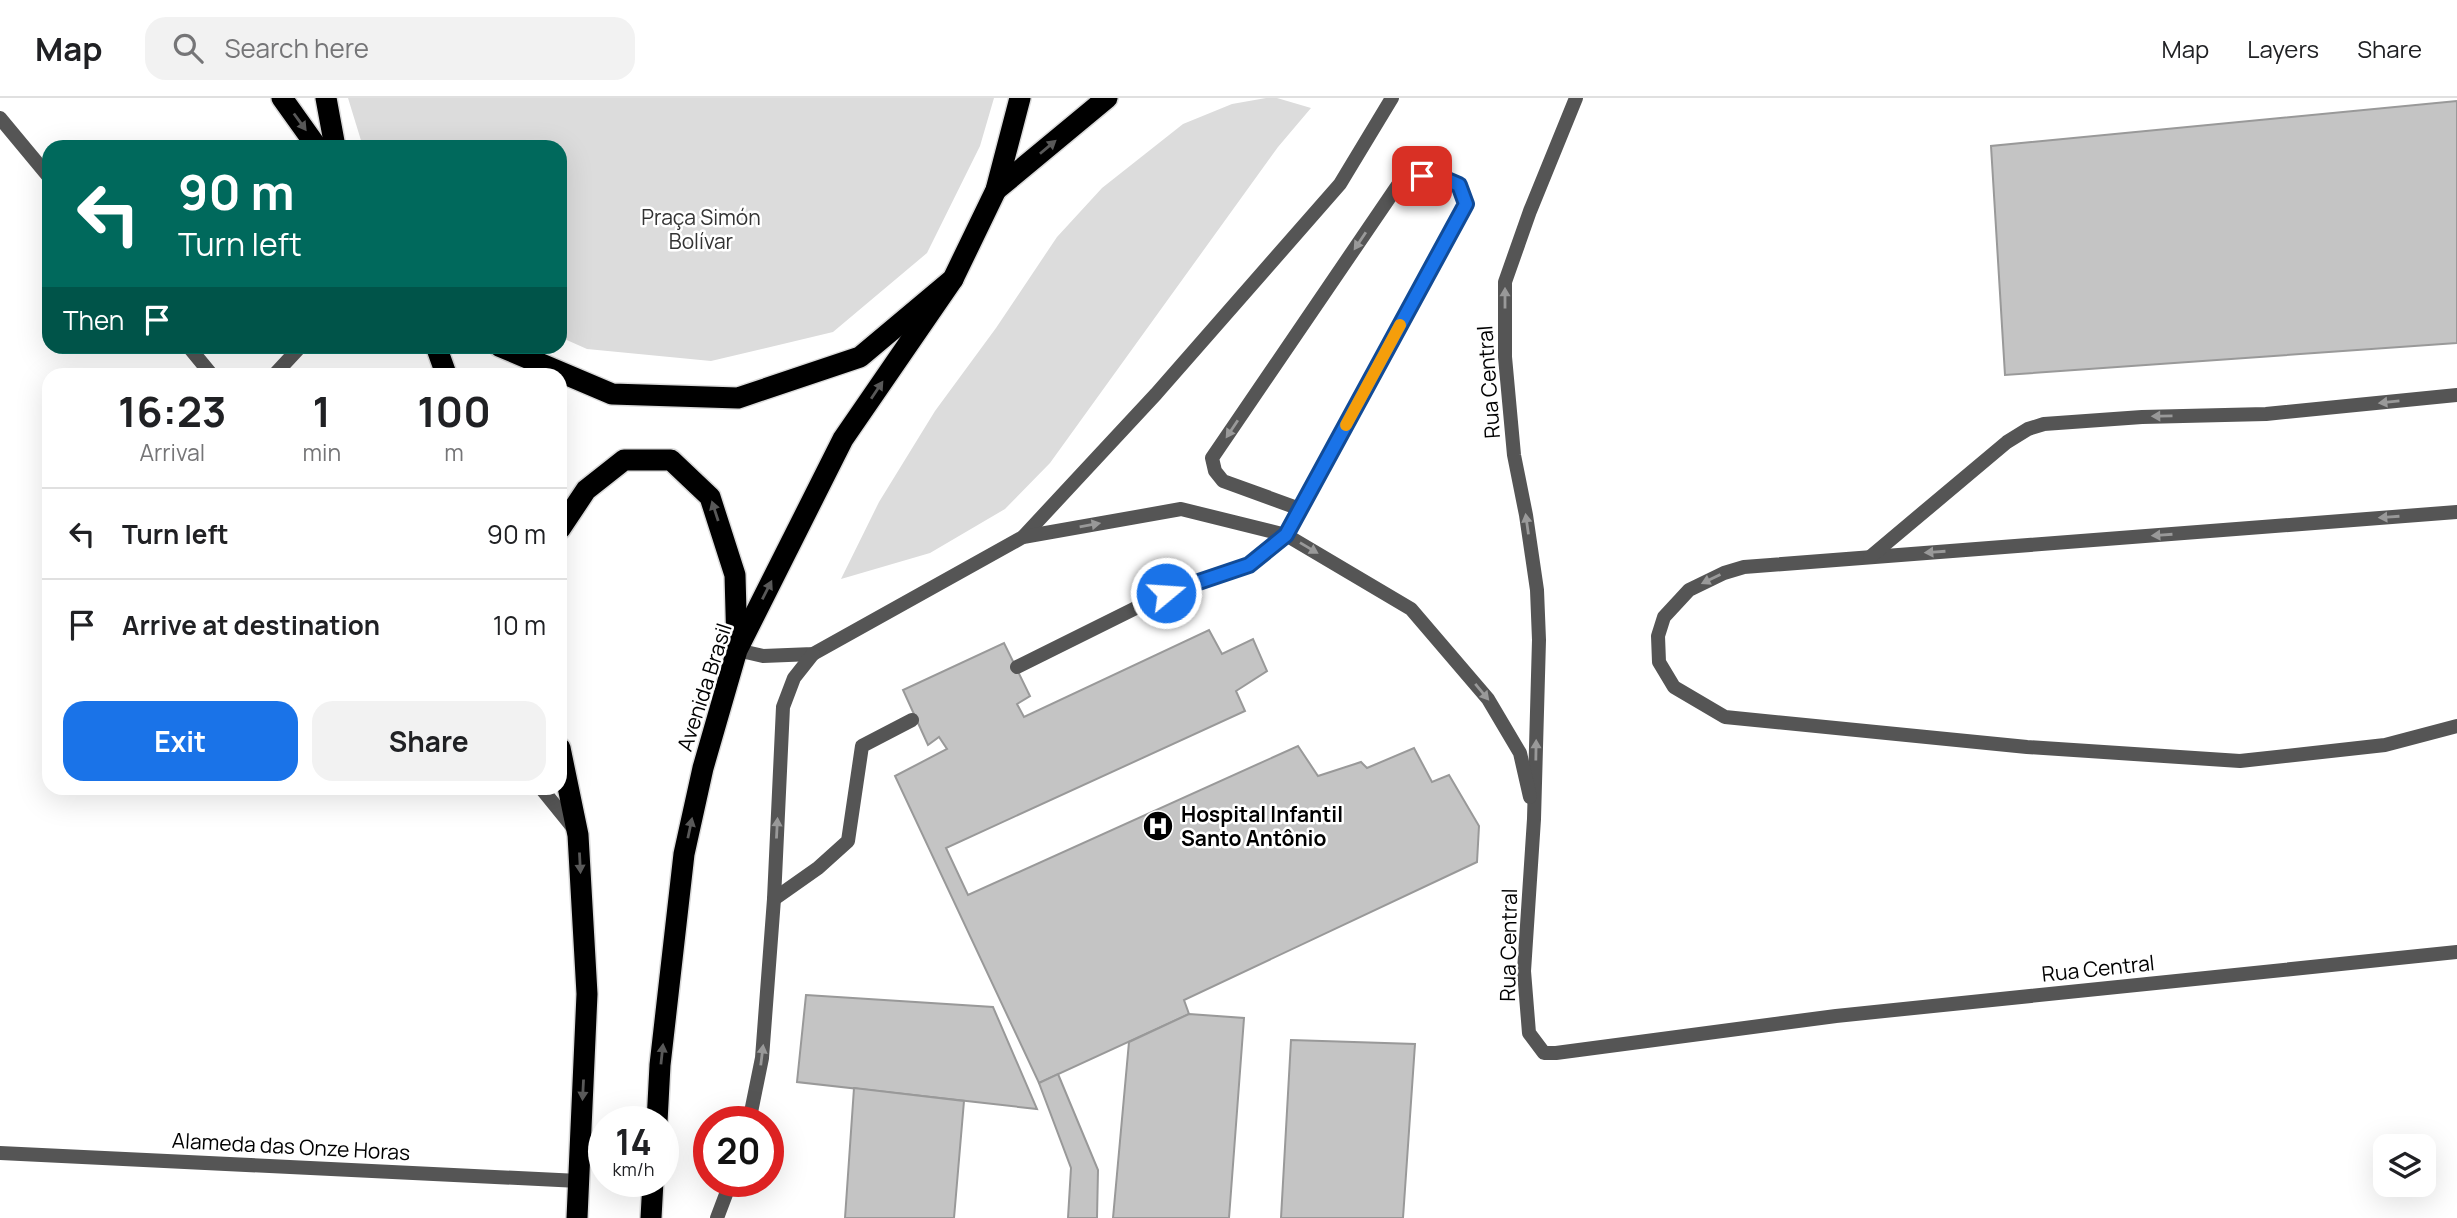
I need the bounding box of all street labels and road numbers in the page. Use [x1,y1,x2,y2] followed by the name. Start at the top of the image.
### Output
[1470,325,1506,439] street label: Rua Central
[670,619,738,755] street label: Avenida Brasil
[1493,888,1523,1002] street label: Rua Central
[2040,948,2156,988] street label: Rua Central
[171,1126,411,1166] street label: Alameda das Onze Horas

